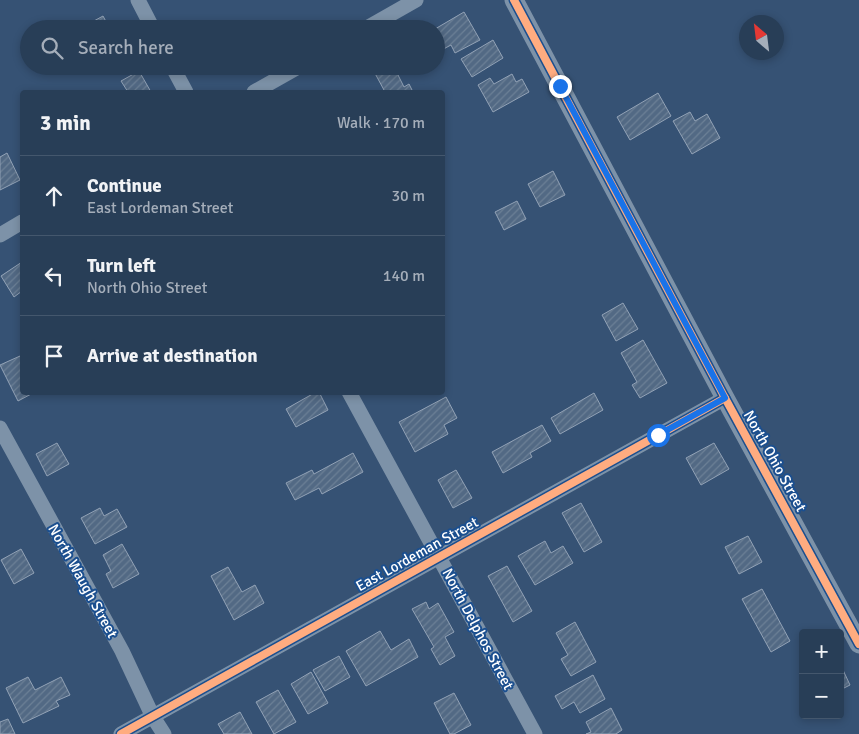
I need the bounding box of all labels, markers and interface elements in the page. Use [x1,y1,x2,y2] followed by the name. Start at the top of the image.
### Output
[739,15,784,60] north arrow
[20,20,445,75] search box
[38,34,66,62] icon: search
[78,36,174,60] text: Search here
[549,75,572,98] route end
[40,110,91,136] text: 3 min
[337,113,425,133] text: Walk · 170 m
[87,174,162,198] text: Continue
[40,182,68,210] icon: ahead
[391,186,425,206] text: 30 m
[87,198,233,218] text: East Lordeman Street
[87,254,156,278] text: Turn left
[40,262,68,290] icon: left
[383,266,425,286] text: 140 m
[87,278,207,298] text: North Ohio Street
[40,342,68,370] icon: arrive
[87,344,258,368] text: Arrive at destination
[740,407,810,515] street label: North Ohio Street
[647,424,670,447] route start
[353,513,481,595] street label: East Lordeman Street
[44,521,122,641] street label: North Waugh Street
[438,565,518,693] street label: North Delphos Street
[799,629,844,719] map controls
[799,629,844,674] button: +
[799,674,844,719] button: −

